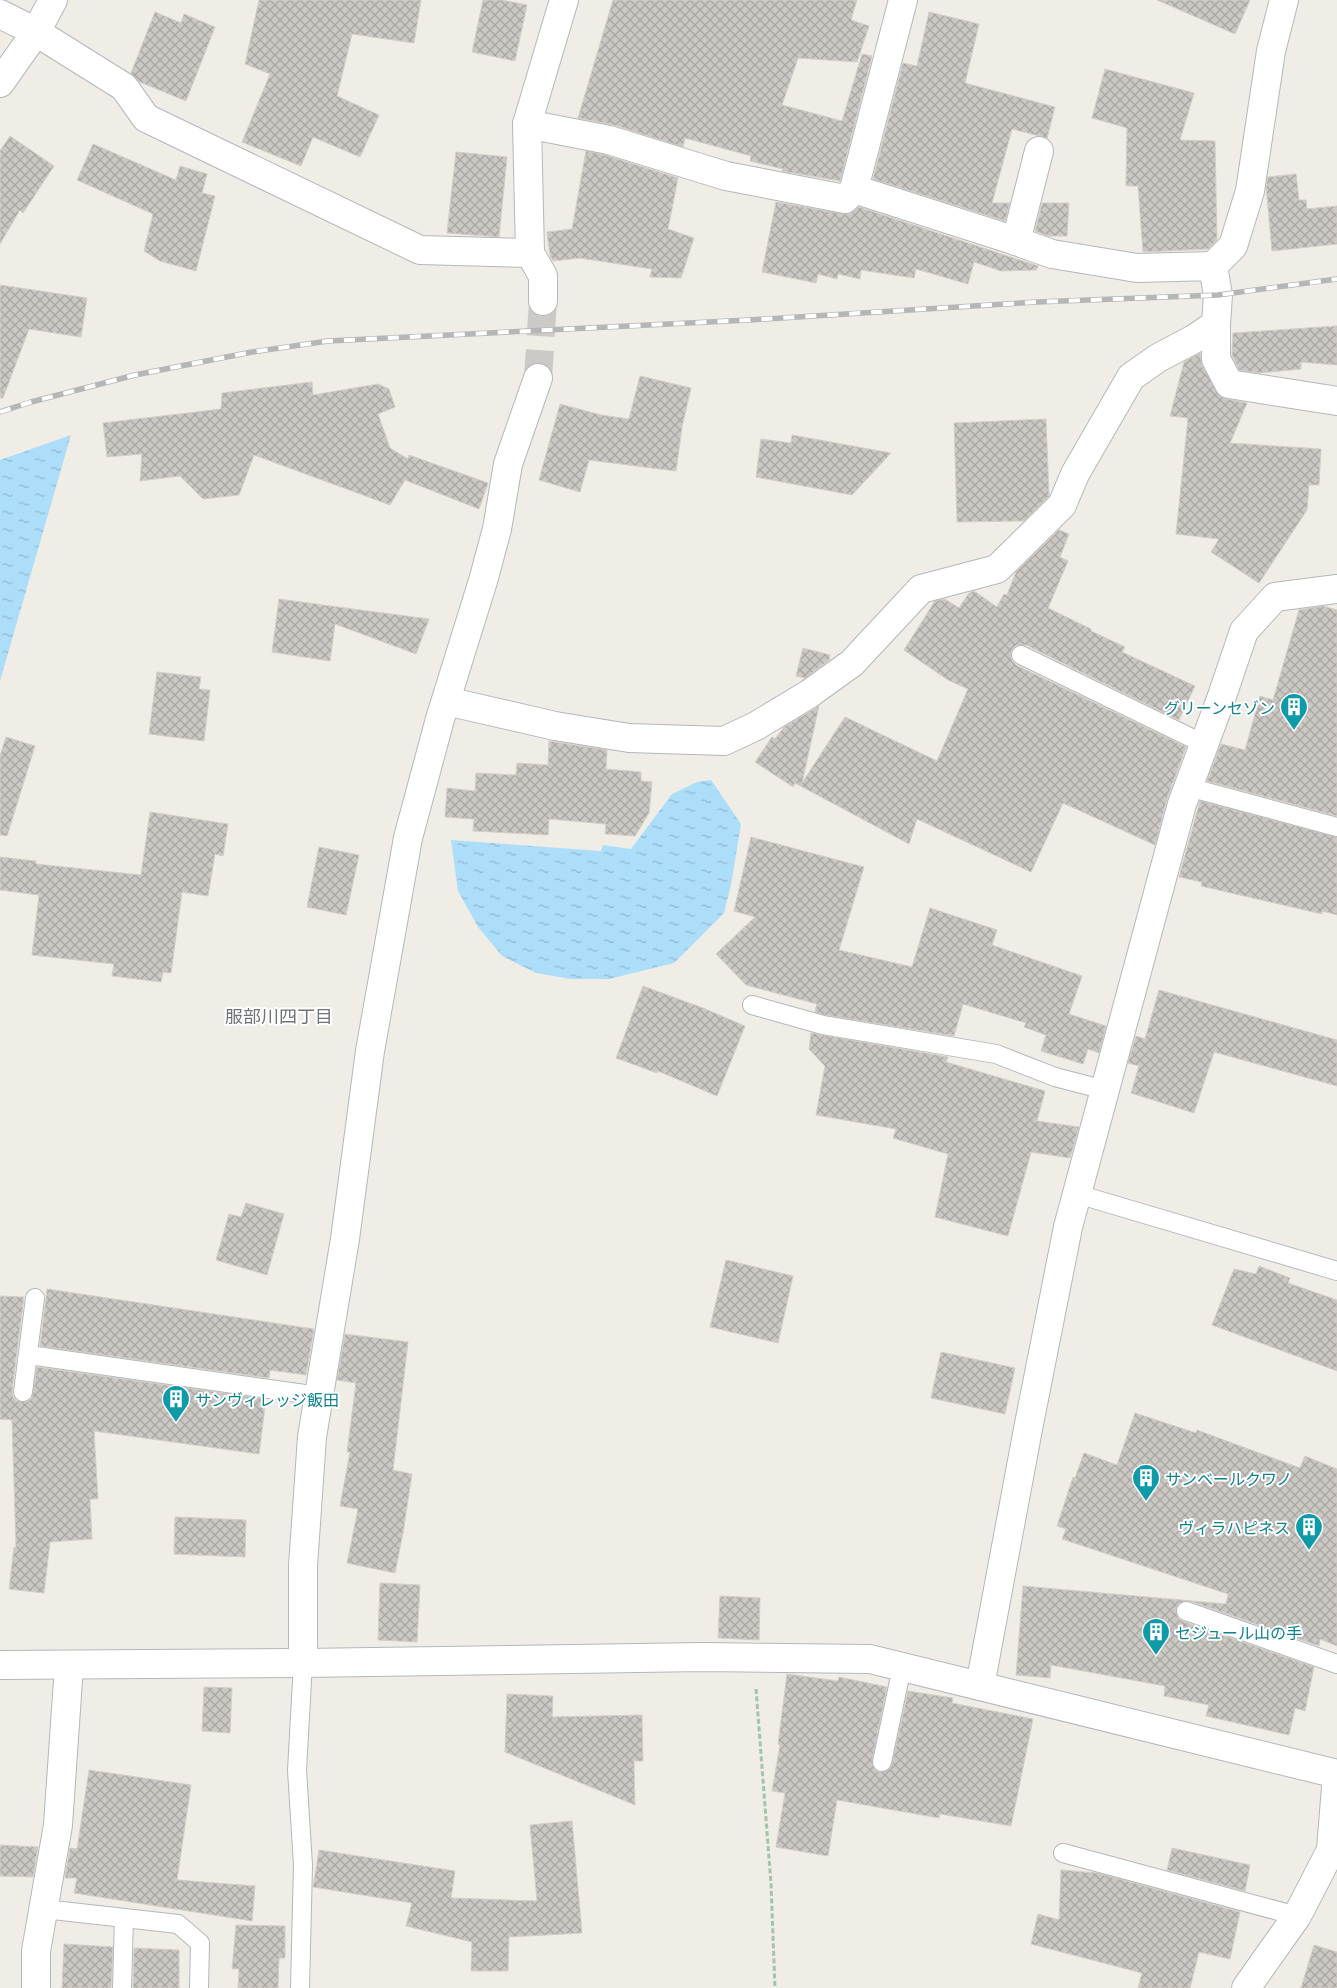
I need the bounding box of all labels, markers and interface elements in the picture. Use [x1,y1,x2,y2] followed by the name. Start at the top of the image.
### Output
[1279,692,1309,731] building icon: グリーンセゾン
[1164,698,1275,717] place label: グリーンセゾン
[225,1005,333,1027] district label: 服部川四丁目
[161,1384,191,1423] building icon: サンヴィレッジ飯田
[195,1390,339,1409] place label: サンヴィレッジ飯田
[1131,1463,1161,1502] building icon: サンベールクワノ
[1165,1469,1292,1488] place label: サンベールクワノ
[1294,1512,1324,1551] building icon: ヴィラハピネス
[1178,1518,1290,1537] place label: ヴィラハピネス
[1141,1617,1171,1656] building icon: セジュール山の手
[1175,1623,1302,1642] place label: セジュール山の手

